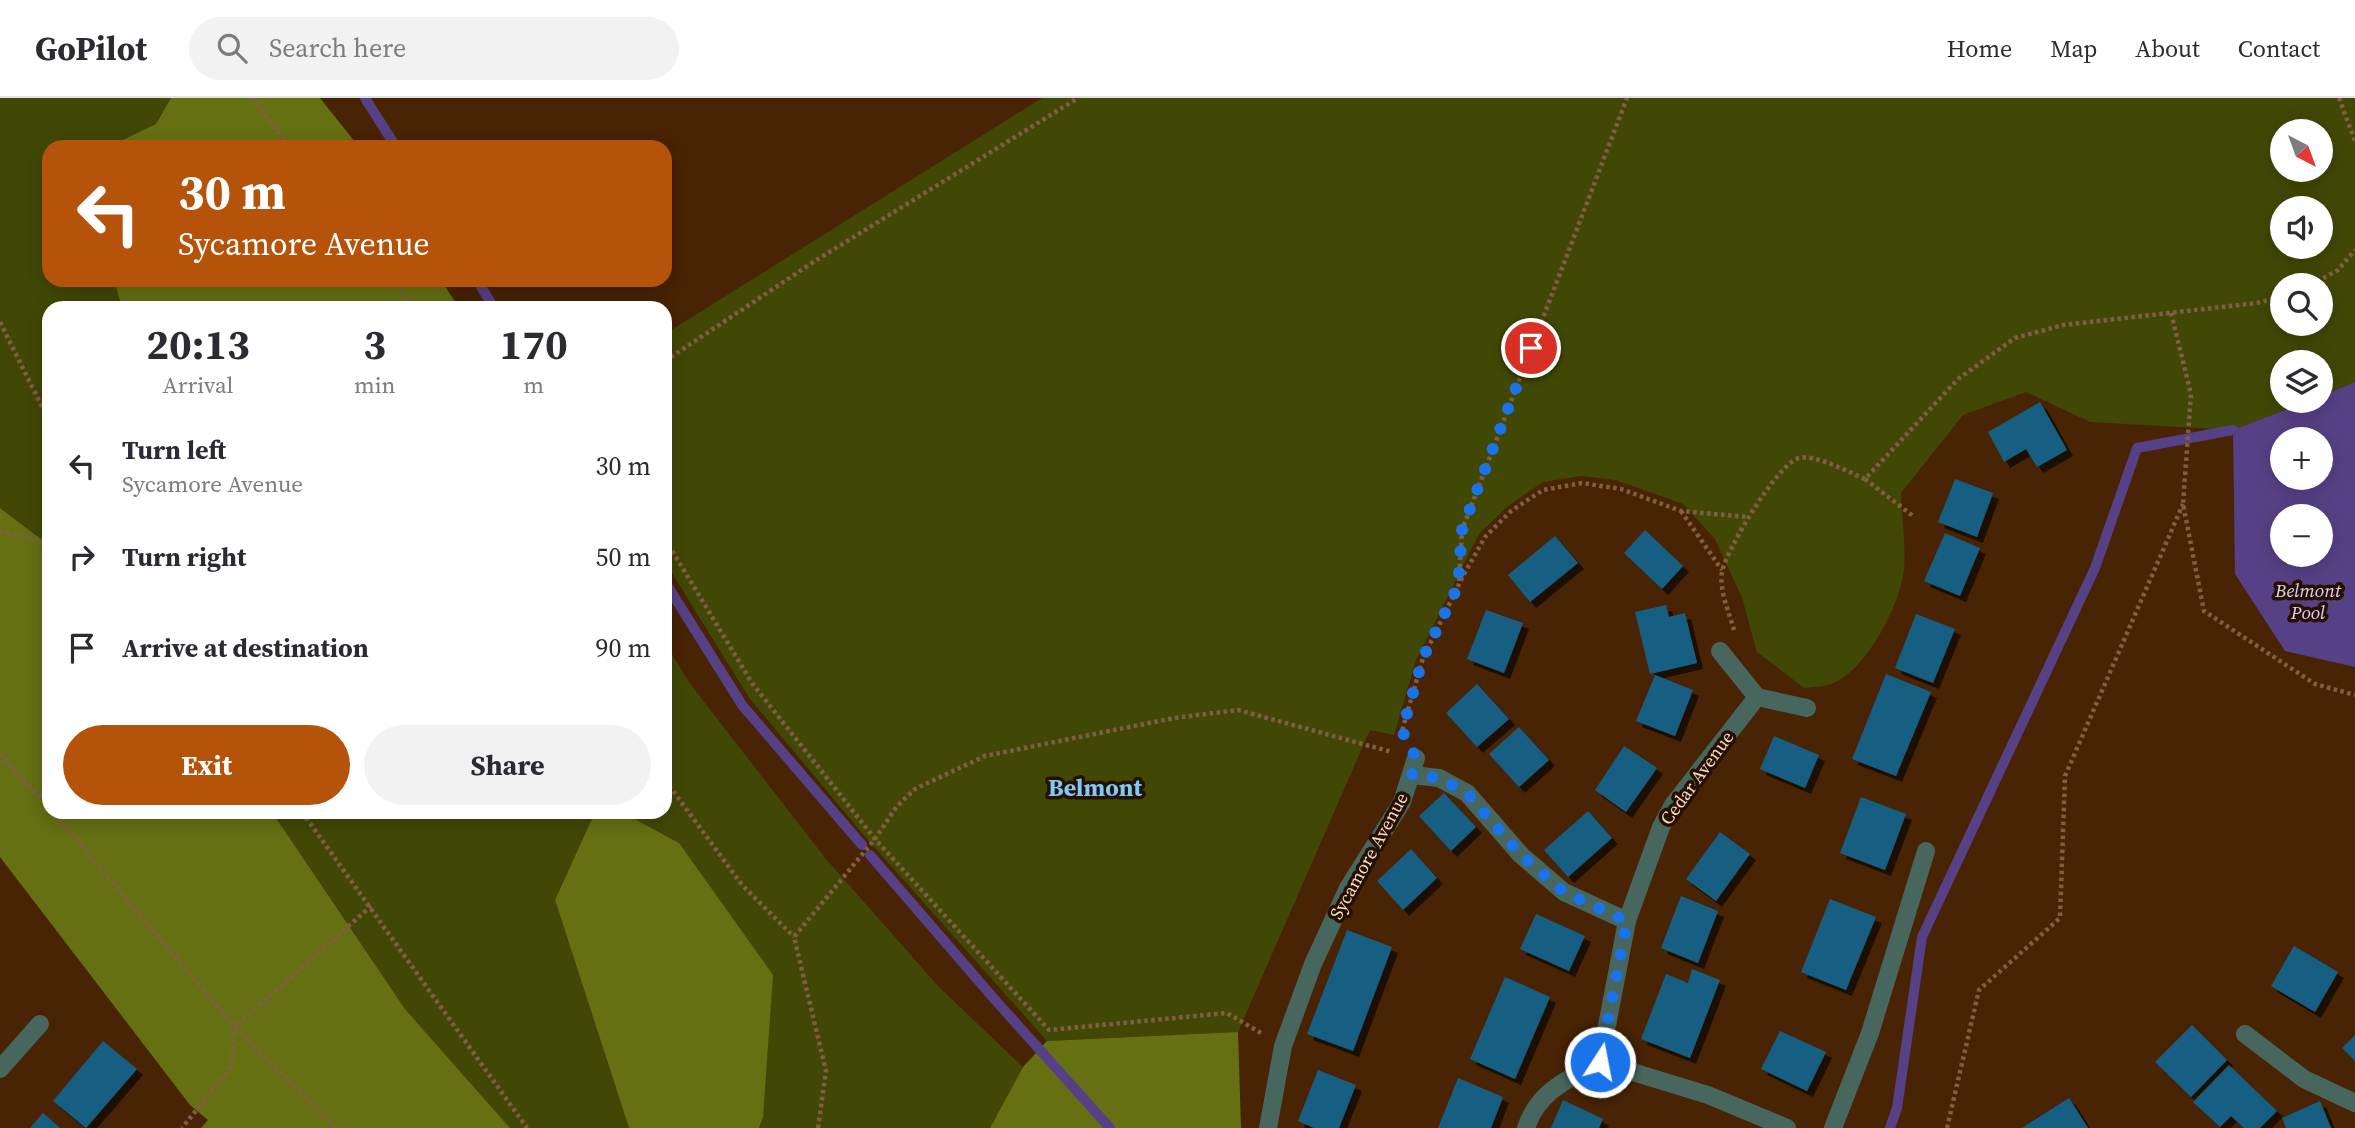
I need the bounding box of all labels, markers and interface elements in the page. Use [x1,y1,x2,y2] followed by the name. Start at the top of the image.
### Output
[189,17,679,80] search box
[35,26,147,71] text: GoPilot
[213,29,251,67] icon: search
[269,30,406,66] text: Search here
[1947,32,2012,65] text: Home
[2050,32,2097,65] text: Map
[2135,32,2200,65] text: About
[2238,32,2320,65] text: Contact
[2270,119,2333,182] north arrow
[2270,119,2333,567] map controls
[178,158,286,225] text: 30 m
[63,168,154,259] icon: left
[2270,196,2333,259] button: sound
[178,222,430,266] text: Sycamore Avenue
[2270,273,2333,336] button: search
[146,315,250,373] text: 20:13
[363,315,386,373] text: 3
[500,315,568,373] text: 170
[1501,318,1561,378] pin
[1512,329,1550,367] icon: arrive
[2270,350,2333,413] button: layers
[162,369,233,401] text: Arrival
[354,369,395,401] text: min
[523,369,544,401] text: m
[2270,427,2333,490] button: +
[122,432,226,468] text: Turn left
[63,447,101,485] icon: left
[596,448,651,484] text: 30 m
[122,468,303,500] text: Sycamore Avenue
[2270,504,2333,567] button: −
[63,538,101,576] icon: right
[122,539,246,575] text: Turn right
[596,539,651,575] text: 50 m
[2274,577,2342,625] water label: Belmont Pool
[63,629,101,667] icon: arrive
[122,630,369,666] text: Arrive at destination
[596,630,651,666] text: 90 m
[63,725,350,805] button: Exit
[364,725,651,805] button: Share
[1654,726,1739,830] street label: Cedar Avenue
[1048,771,1143,804] district label: Belmont
[1323,788,1414,924] street label: Sycamore Avenue
[1563,1025,1637,1099] position arrow

